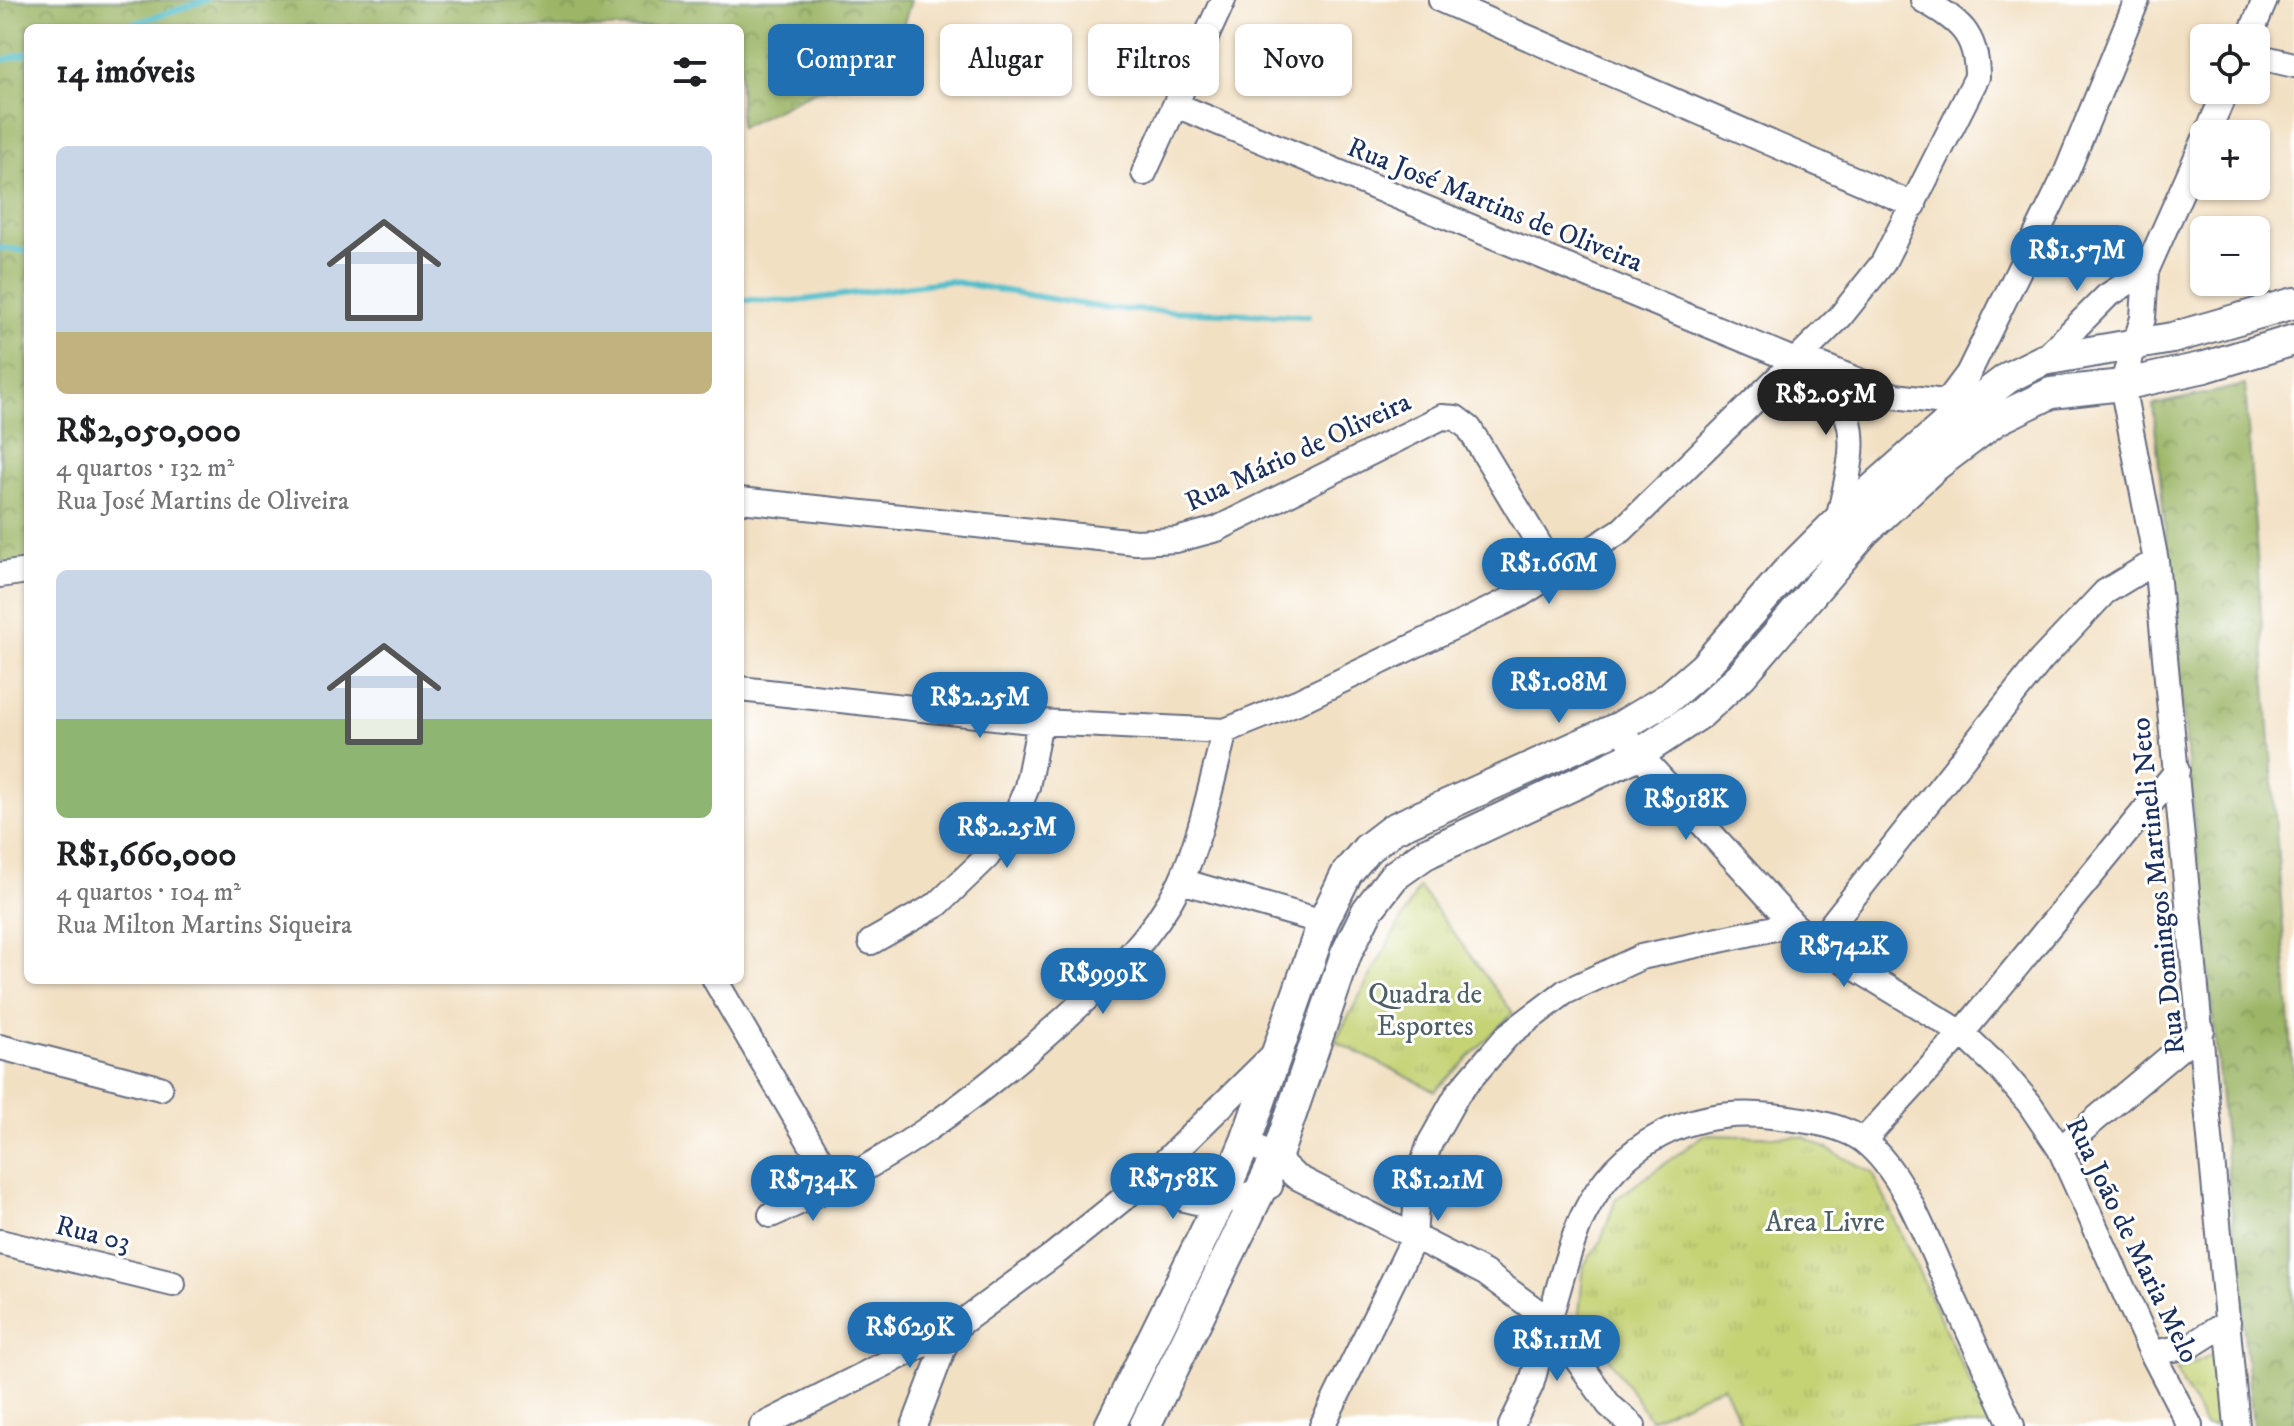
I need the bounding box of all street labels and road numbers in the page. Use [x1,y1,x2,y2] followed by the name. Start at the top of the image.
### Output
[1342,130,1648,280] street label: Rua José Martins de Oliveira
[1180,384,1416,520] street label: Rua Mário de Oliveira
[2123,716,2193,1056] street label: Rua Domingos Martineli Neto
[2057,1111,2207,1369] street label: Rua João de Maria Melo
[52,1208,134,1260] street label: Rua 03

